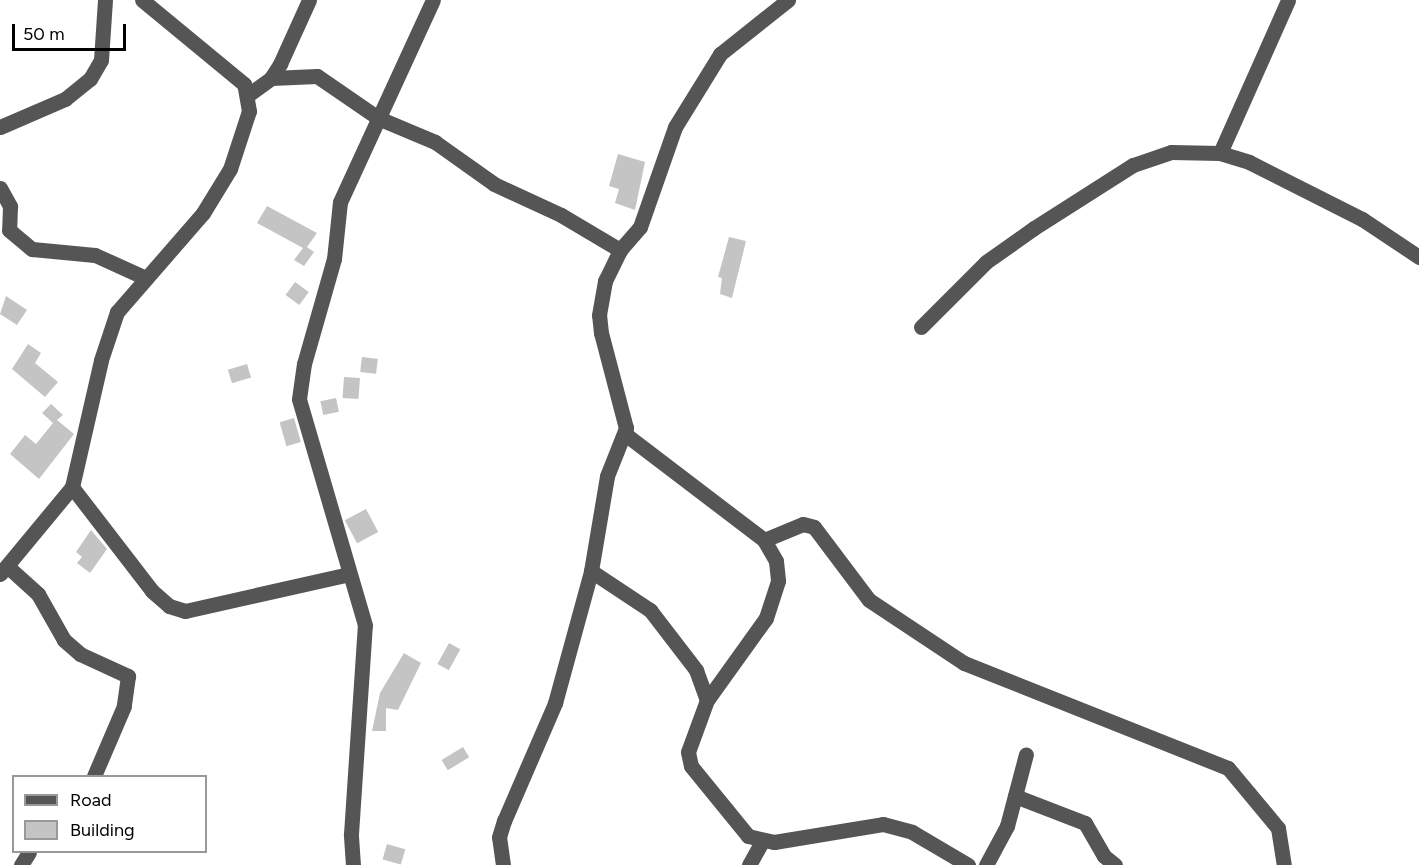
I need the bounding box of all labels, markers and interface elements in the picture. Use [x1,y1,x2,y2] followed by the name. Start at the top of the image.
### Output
[15,12,129,50] scale bar
[23,23,65,45] text: 50 m
[12,775,207,853] legend
[70,789,111,811] text: Road
[70,819,135,841] text: Building

